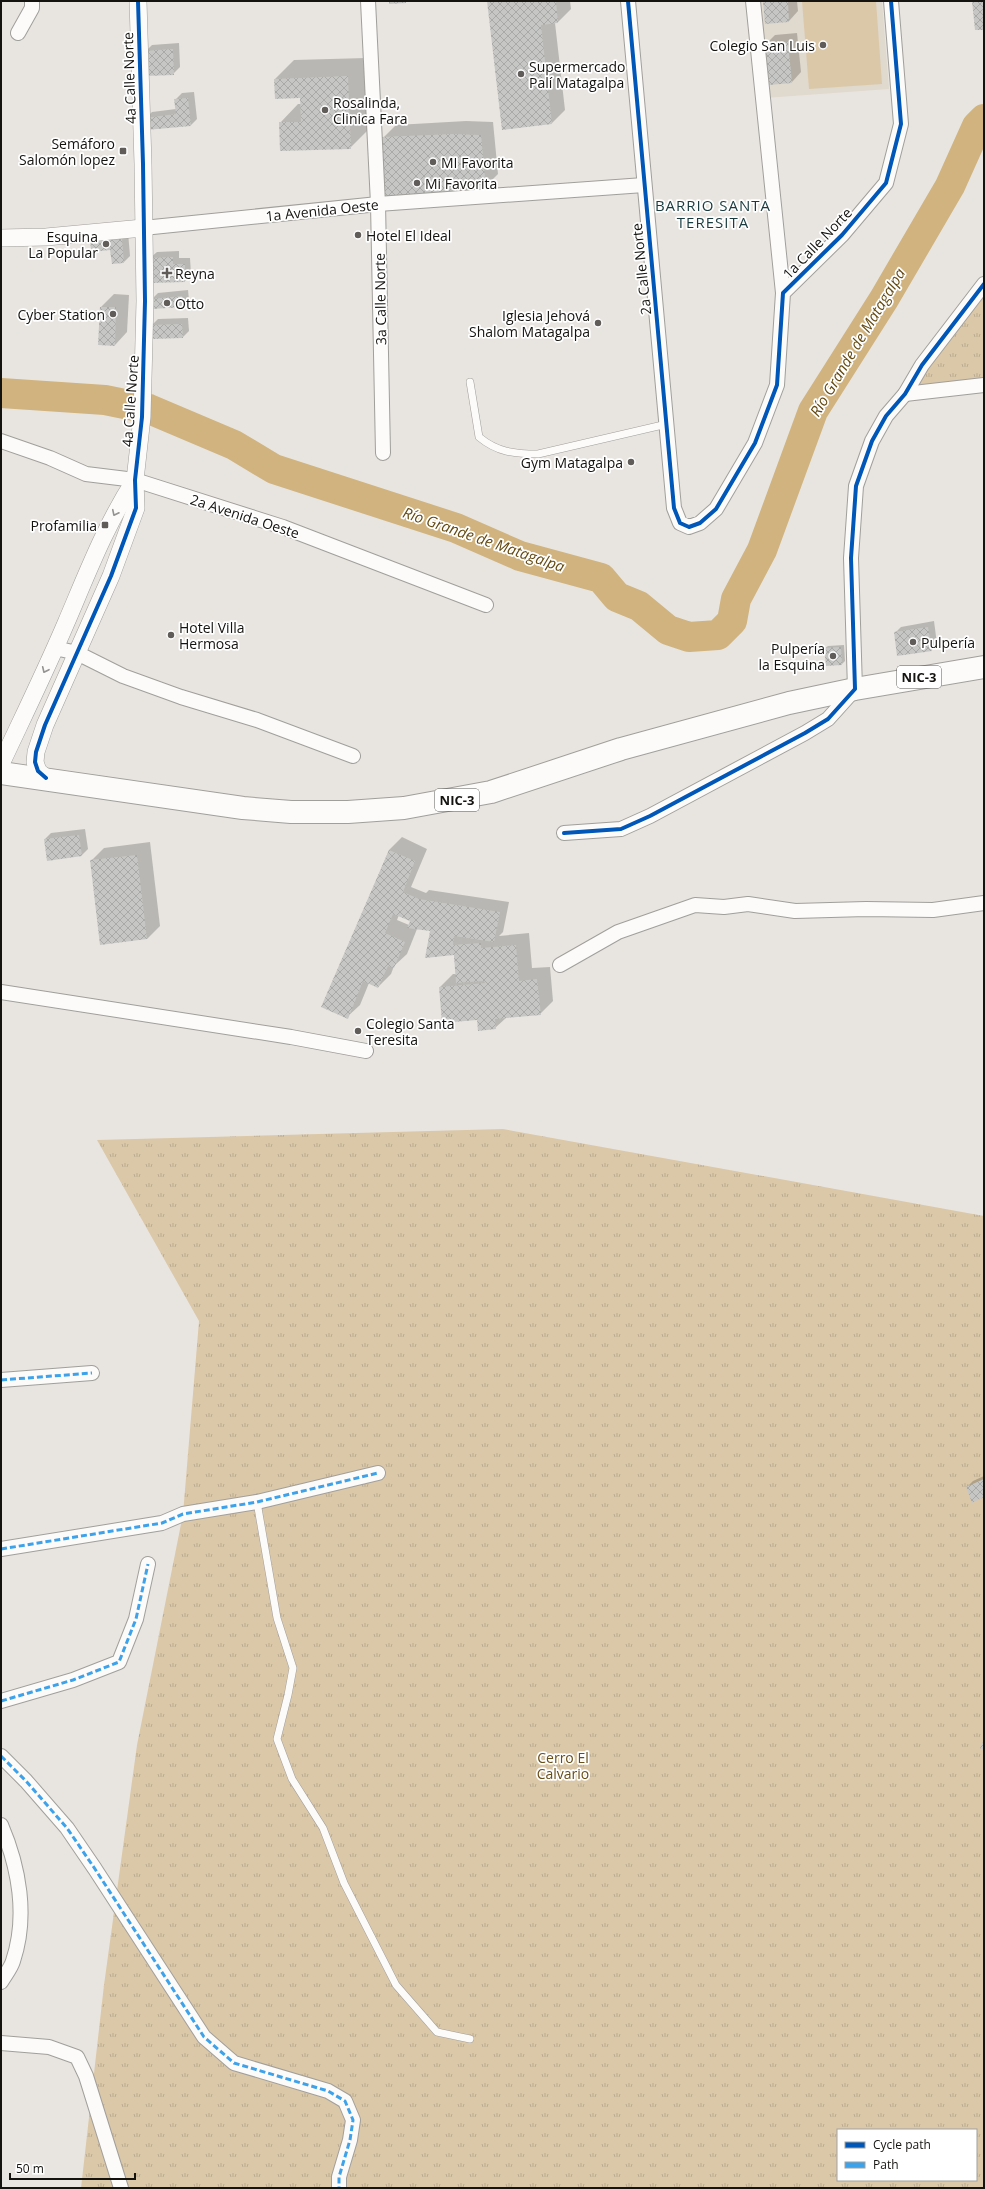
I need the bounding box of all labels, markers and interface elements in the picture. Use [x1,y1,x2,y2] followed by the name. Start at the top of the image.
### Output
[118,31,140,124] street label: 4a Calle Norte
[709,36,815,55] place label: Colegio San Luis
[818,40,828,50] marker: Colegio San Luis
[529,57,625,92] place label: Supermercado Palí Matagalpa
[516,69,526,79] marker: Supermercado Palí Matagalpa
[333,93,408,128] place label: Rosalinda, Clinica Fara
[320,105,330,115] marker: Rosalinda, Clinica Fara
[19,134,115,169] place label: Semáforo Salomón lopez
[118,146,128,156] marker: Semáforo Salomón lopez
[441,153,514,172] place label: MI Favorita
[428,157,438,167] marker: MI Favorita
[425,174,497,193] place label: Mi Favorita
[412,178,422,188] marker: Mi Favorita
[265,195,380,225] street label: 1a Avenida Oeste
[655,195,771,232] district label: BARRIO SANTA TERESITA
[778,203,856,283] street label: 1a Calle Norte
[627,222,655,316] street label: 2a Calle Norte
[366,226,451,245] place label: Hotel El Ideal
[28,227,98,262] place label: Esquina La Popular
[353,230,363,240] marker: Hotel El Ideal
[101,239,111,249] marker: Esquina La Popular
[370,253,390,345] street label: 3a Calle Norte
[175,264,215,283] place label: Reyna
[805,264,910,420] water label: Río Grande de Matagalpa
[162,268,172,278] marker: Reyna
[175,294,204,313] place label: Otto
[162,298,172,308] marker: Otto
[17,305,105,324] place label: Cyber Station
[469,306,590,341] place label: Iglesia Jehová Shalom Matagalpa
[108,309,118,319] marker: Cyber Station
[593,318,603,328] marker: Iglesia Jehová Shalom Matagalpa
[117,354,143,448] street label: 4a Calle Norte
[521,453,623,472] place label: Gym Matagalpa
[626,457,636,467] marker: Gym Matagalpa
[188,489,302,543] street label: 2a Avenida Oeste
[401,502,568,576] water label: Río Grande de Matagalpa
[112,509,119,516] one-way arrow
[31,516,97,535] place label: Profamilia
[100,520,110,530] marker: Profamilia
[179,618,245,653] place label: Hotel Villa Hermosa
[166,630,176,640] marker: Hotel Villa Hermosa
[921,633,975,652] place label: Pulpería
[908,637,918,647] marker: Pulpería
[759,639,825,674] place label: Pulpería la Esquina
[828,651,838,661] marker: Pulpería la Esquina
[42,666,50,674] one-way arrow
[897,666,941,688] road number: NIC-3
[435,789,479,811] road number: NIC-3
[366,1014,455,1049] place label: Colegio Santa Teresita
[353,1026,363,1036] marker: Colegio Santa Teresita
[537,1748,589,1783] park label: Cerro El Calvario
[837,2129,977,2181] legend
[873,2136,931,2153] text: Cycle path
[10,2155,135,2181] scale bar
[873,2156,899,2173] text: Path
[16,2160,44,2177] text: 50 m

